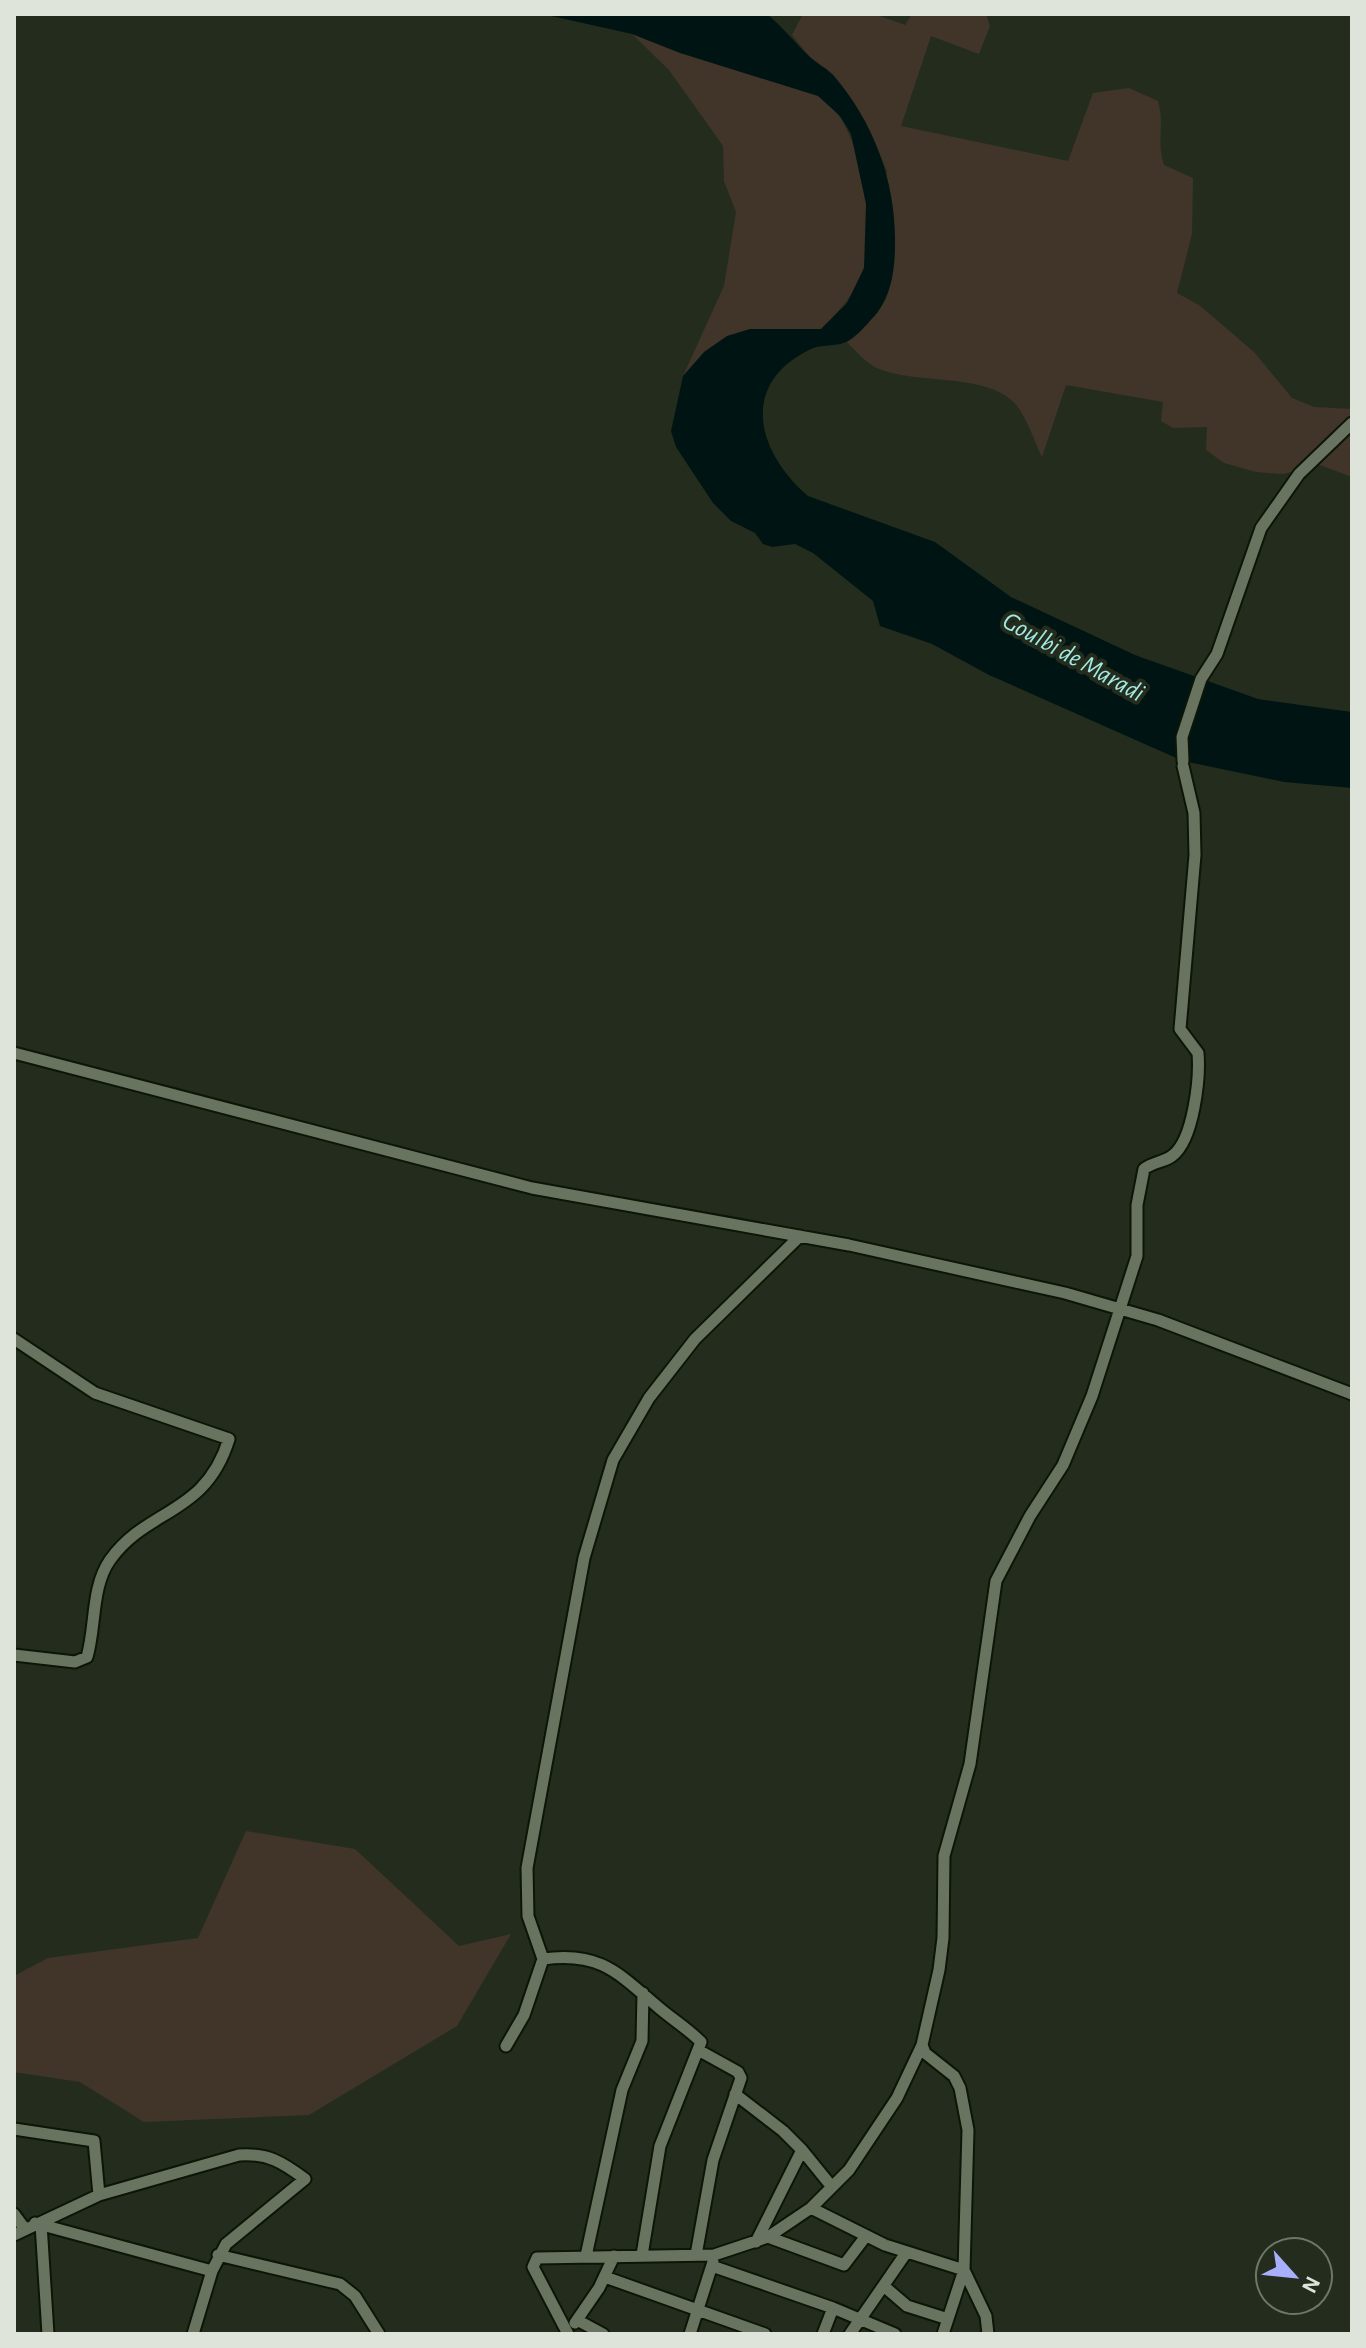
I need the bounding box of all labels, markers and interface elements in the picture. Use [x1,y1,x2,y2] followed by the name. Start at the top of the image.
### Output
[998,607,1149,707] water label: Goulbi de Maradi
[1254,2236,1334,2316] north arrow
[1298,2273,1324,2296] text: N

